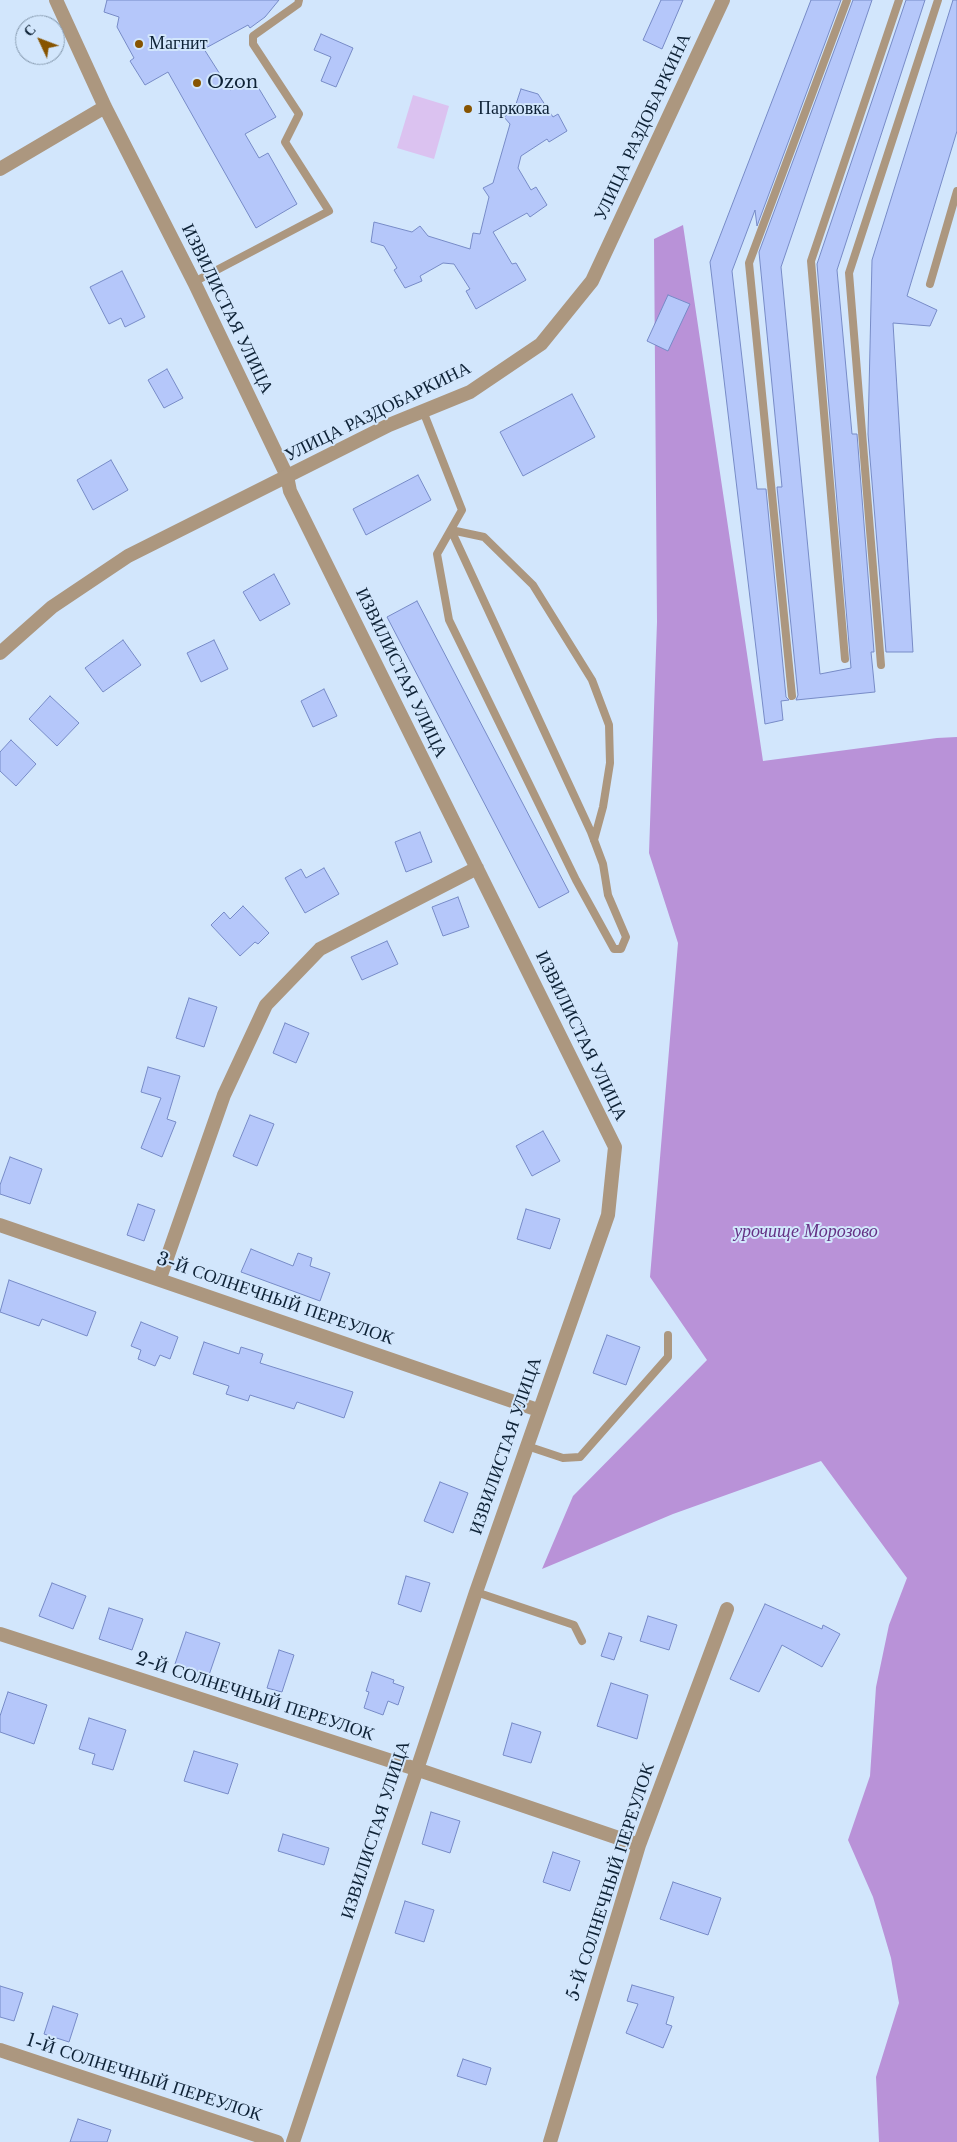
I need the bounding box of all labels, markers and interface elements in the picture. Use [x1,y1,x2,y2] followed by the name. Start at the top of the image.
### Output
[15,15,65,65] north arrow
[20,21,40,40] text: С
[590,30,696,224] street label: УЛИЦА РАЗДОБАРКИНА
[149,33,208,55] place label: Магнит
[133,38,145,50] marker: Магнит
[207,72,258,94] place label: Ozon
[191,77,203,89] marker: Ozon
[478,98,550,120] place label: Парковка
[462,103,474,115] marker: Парковка
[176,220,278,398] street label: ИЗВИЛИСТАЯ УЛИЦА
[281,357,475,467] street label: УЛИЦА РАЗДОБАРКИНА
[350,584,452,762] street label: ИЗВИЛИСТАЯ УЛИЦА
[530,947,632,1125] street label: ИЗВИЛИСТАЯ УЛИЦА
[734,1221,878,1243] park label: урочище Морозово
[154,1248,396,1350] street label: 3-Й СОЛНЕЧНЫЙ ПЕРЕУЛОК
[465,1354,547,1538] street label: ИЗВИЛИСТАЯ УЛИЦА
[133,1648,377,1746] street label: 2-Й СОЛНЕЧНЫЙ ПЕРЕУЛОК
[337,1738,415,1922] street label: ИЗВИЛИСТАЯ УЛИЦА
[562,1760,660,2004] street label: 5-Й СОЛНЕЧНЫЙ ПЕРЕУЛОК
[24,2030,264,2126] street label: 1-Й СОЛНЕЧНЫЙ ПЕРЕУЛОК

